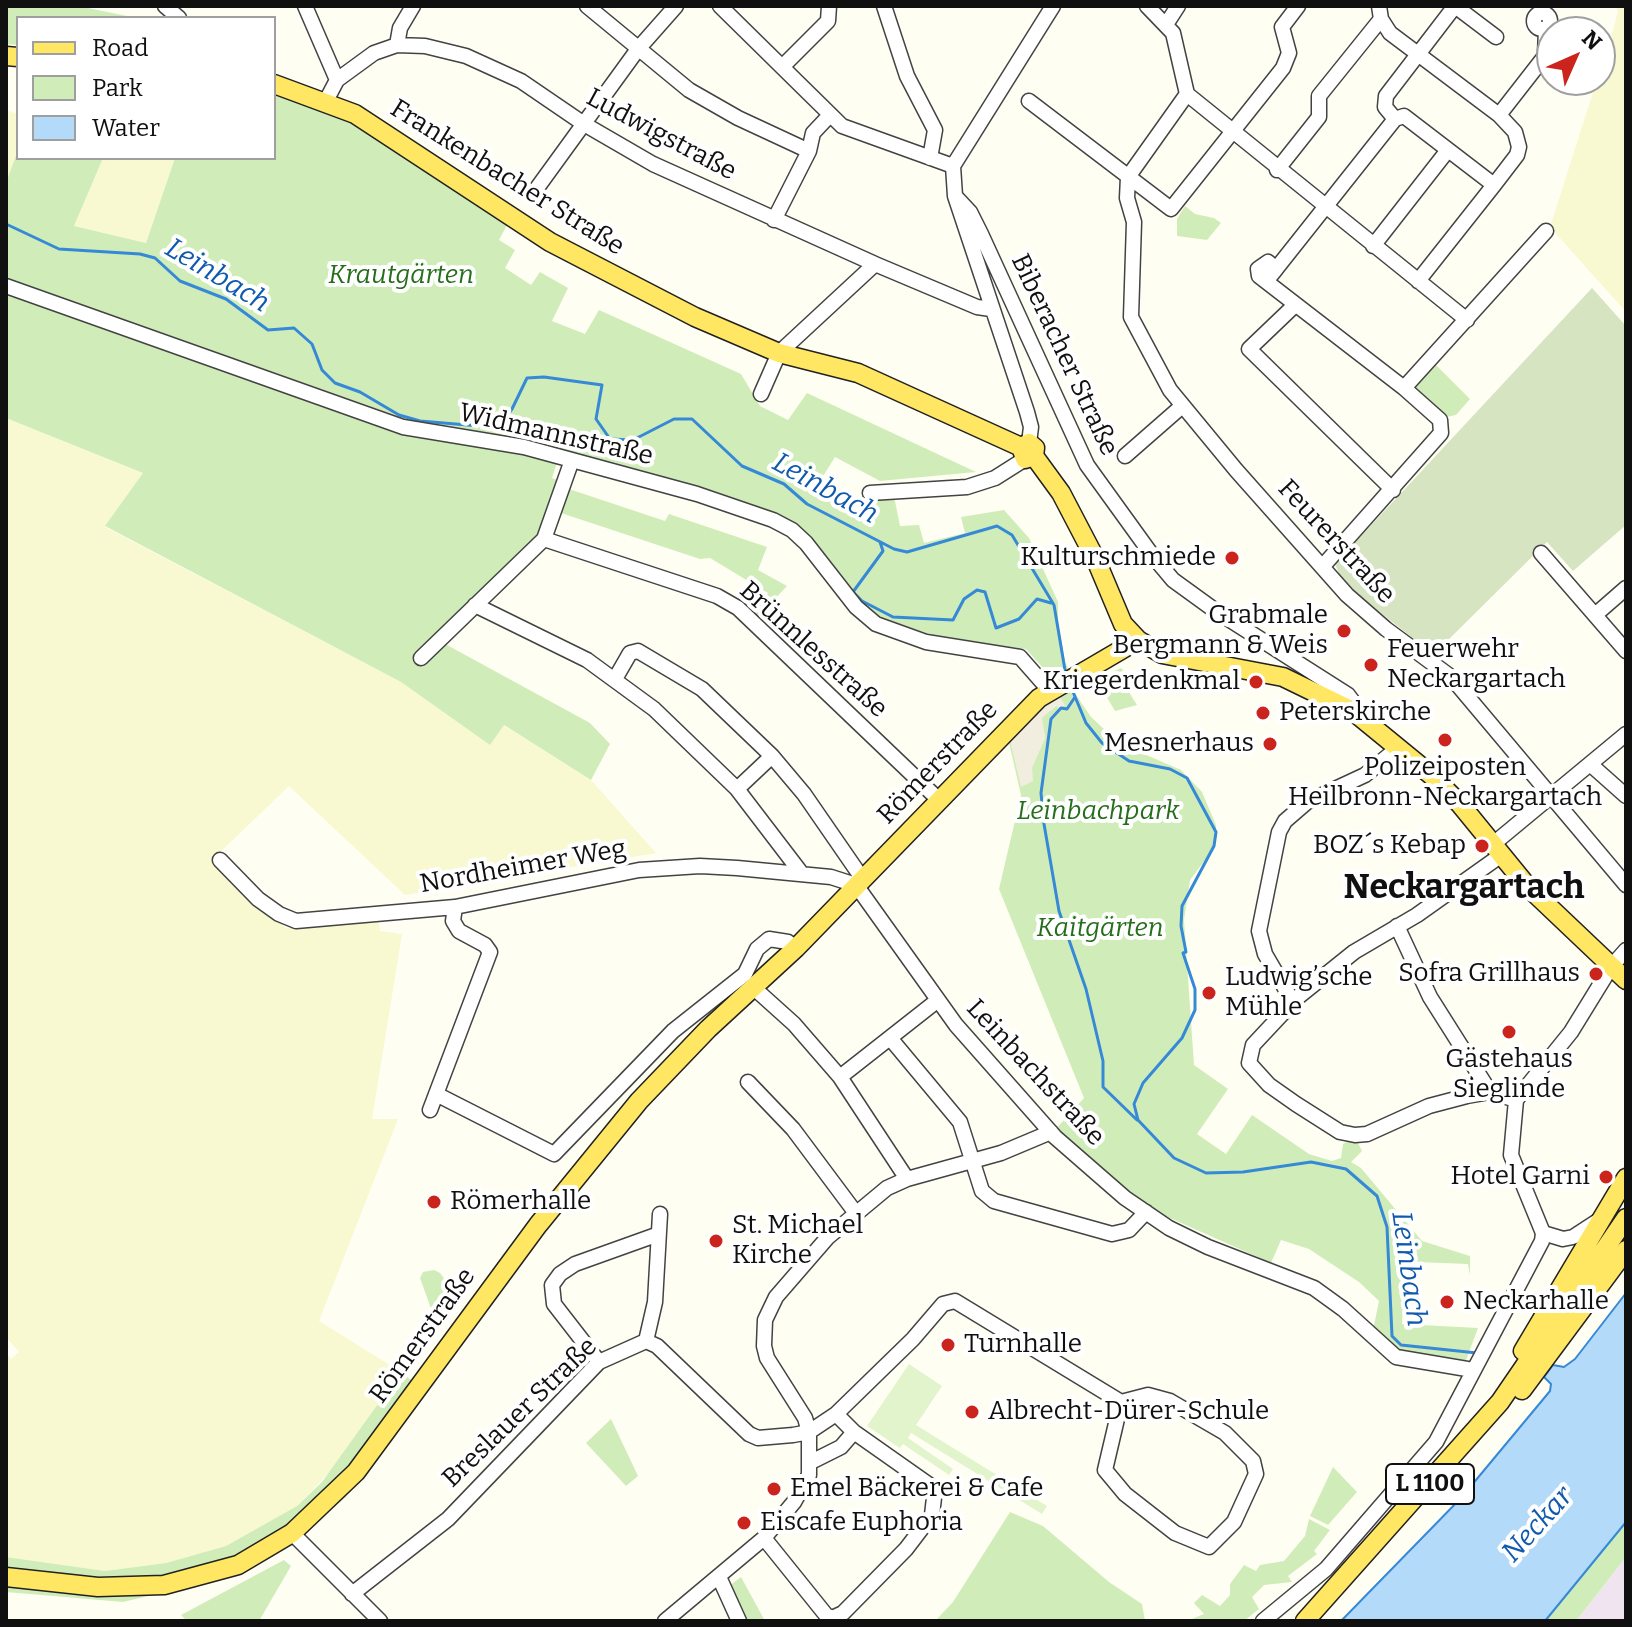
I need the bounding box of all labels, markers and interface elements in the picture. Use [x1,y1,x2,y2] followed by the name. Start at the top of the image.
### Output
[16,16,276,160] legend
[1536,16,1616,96] north arrow
[1576,25,1607,56] text: N
[92,34,148,62] text: Road
[92,74,143,102] text: Park
[581,82,741,188] street label: Ludwigstraße
[384,93,630,263] street label: Frankenbacher Straße
[92,114,160,142] text: Water
[159,232,275,320] water label: Leinbach
[1004,249,1124,461] street label: Biberacher Straße
[328,260,474,292] park label: Krautgärten
[456,398,656,472] street label: Widmannstraße
[766,446,884,532] water label: Leinbach
[1271,474,1401,610] street label: Feurerstraße
[1020,542,1216,574] place label: Kulturschmiede
[1223,549,1241,567] marker: Kulturschmiede
[733,575,893,725] street label: Brünnlesstraße
[1113,600,1328,662] place label: Grabmale Bergmann & Weis
[1335,622,1353,640] marker: Grabmale Bergmann & Weis
[1387,634,1566,696] place label: Feuerwehr Neckargartach
[1362,656,1380,674] marker: Feuerwehr Neckargartach
[1043,666,1240,698] place label: Kriegerdenkmal
[1247,673,1265,691] marker: Kriegerdenkmal
[871,695,1005,831] street label: Römerstraße
[1279,697,1431,729] place label: Peterskirche
[1254,704,1272,722] marker: Peterskirche
[1104,728,1254,760] place label: Mesnerhaus
[1436,731,1454,749] marker: Polizeiposten Heilbronn-Neckargartach
[1261,735,1279,753] marker: Mesnerhaus
[1288,752,1602,814] place label: Polizeiposten Heilbronn-Neckargartach
[1017,796,1179,828] park label: Leinbachpark
[1313,830,1466,862] place label: BOZ´s Kebap
[418,834,628,900] street label: Nordheimer Weg
[1473,837,1491,855] marker: BOZ´s Kebap
[1343,869,1585,909] district label: Neckargartach
[1037,913,1163,945] park label: Kaitgärten
[1398,958,1580,990] place label: Sofra Grillhaus
[1225,962,1373,1024] place label: Ludwig’sche Mühle
[1587,965,1605,983] marker: Sofra Grillhaus
[1200,984,1218,1002] marker: Ludwig’sche Mühle
[959,993,1111,1153] street label: Leinbachstraße
[1500,1023,1518,1041] marker: Gästehaus Sieglinde
[1445,1044,1573,1106] place label: Gästehaus Sieglinde
[1450,1161,1590,1193] place label: Hotel Garni
[1597,1168,1615,1186] marker: Hotel Garni
[450,1186,591,1218] place label: Römerhalle
[425,1193,443,1211] marker: Römerhalle
[1383,1209,1433,1329] water label: Leinbach
[732,1210,863,1272] place label: St. Michael Kirche
[707,1232,725,1250] marker: St. Michael Kirche
[364,1262,482,1410] street label: Römerstraße
[1463,1286,1609,1318] place label: Neckarhalle
[1438,1293,1456,1311] marker: Neckarhalle
[964,1329,1082,1361] place label: Turnhalle
[436,1331,604,1495] street label: Breslauer Straße
[939,1336,957,1354] marker: Turnhalle
[988,1396,1269,1428] place label: Albrecht-Dürer-Schule
[963,1403,981,1421] marker: Albrecht-Dürer-Schule
[1386,1464,1474,1504] road number: L 1100
[790,1473,1044,1505] place label: Emel Bäckerei & Cafe
[765,1480,783,1498] marker: Emel Bäckerei & Cafe
[1495,1480,1581,1570] water label: Neckar
[760,1507,963,1539] place label: Eiscafe Euphoria
[735,1514,753,1532] marker: Eiscafe Euphoria

